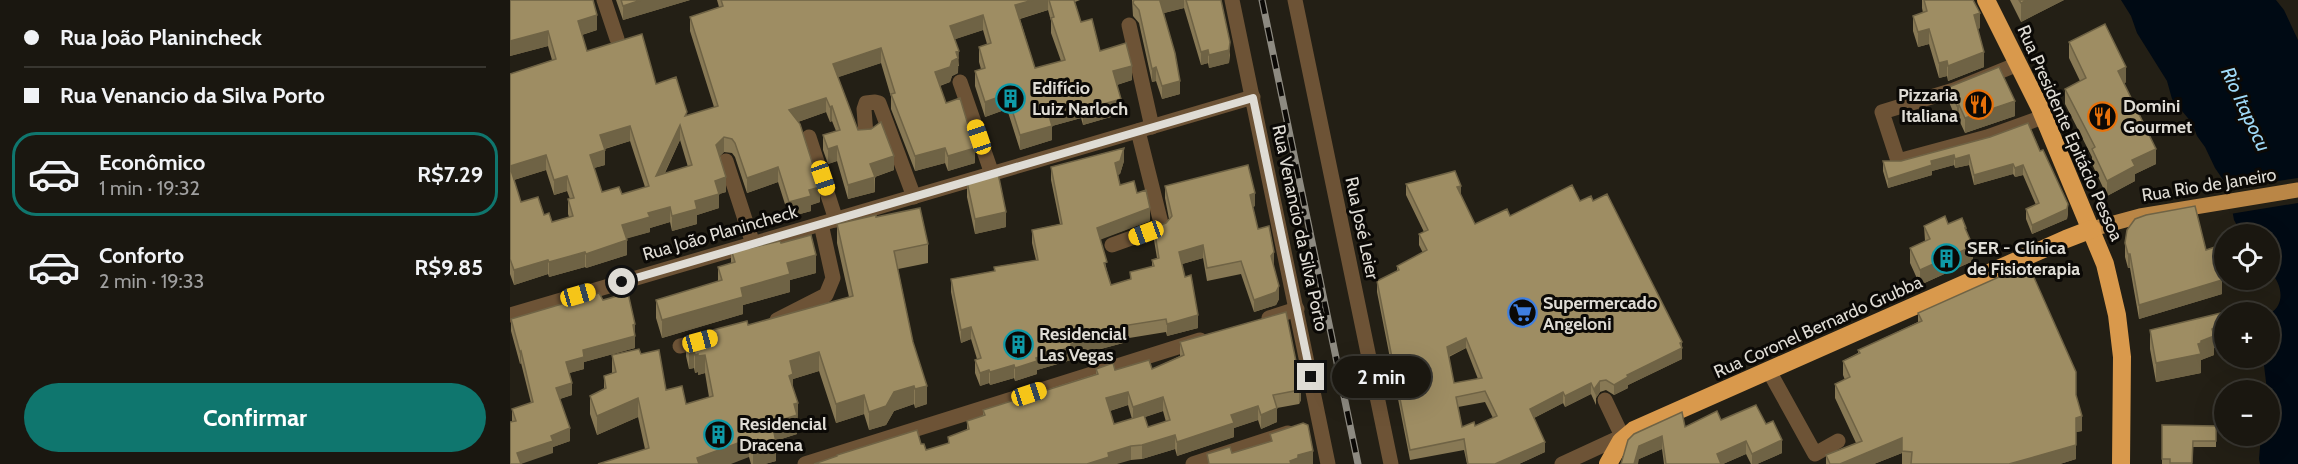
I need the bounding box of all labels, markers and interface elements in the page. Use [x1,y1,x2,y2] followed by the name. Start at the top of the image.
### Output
[2012,22,2128,245] street label: Rua Presidente Epitácio Pessoa
[60,24,262,51] text: Rua João Planincheck
[2216,63,2276,155] water label: Rio Itapocu
[1032,77,1128,120] place label: Edifício Luiz Narloch
[60,82,325,109] text: Rua Venancio da Silva Porto
[995,82,1027,114] building icon: Edifício Luiz Narloch
[1898,84,1958,127] place label: Pizzaria Italiana
[1963,89,1995,121] restaurant icon: Pizzaria Italiana
[2123,95,2192,138] place label: Domini Gourmet
[2086,100,2118,132] restaurant icon: Domini Gourmet
[965,117,993,157] car
[1267,123,1333,333] street label: Rua Venancio da Silva Porto
[27,147,81,201] icon: car
[99,149,205,176] text: Econômico
[809,158,837,198] car
[417,161,483,188] text: R$7.29
[2140,163,2278,207] street label: Rua Rio de Janeiro
[1340,175,1384,282] street label: Rua José Leier
[99,176,200,200] text: 1 min · 19:32
[640,200,801,266] street label: Rua João Planincheck
[1126,218,1166,248] car
[2214,224,2280,446] map controls
[2214,224,2280,290] button: locate
[1967,237,2080,280] place label: SER - Clínica de Fisioterapia
[27,240,81,294] icon: car
[99,242,184,269] text: Conforto
[1930,242,1962,274] building icon: SER - Clínica de Fisioterapia
[414,254,483,281] text: R$9.85
[608,268,635,295] route start
[99,269,204,293] text: 2 min · 19:33
[1710,271,1926,383] street label: Rua Coronel Bernardo Grubba
[558,281,598,309] car
[1543,292,1657,335] place label: Supermercado Angeloni
[1506,297,1538,329] supermarket icon: Supermercado Angeloni
[2214,302,2280,368] button: +
[1039,323,1127,366] place label: Residencial Las Vegas
[680,328,720,354] car
[1002,328,1034,360] building icon: Residencial Las Vegas
[1332,356,1431,398] callout: 2 min
[1297,363,1324,390] route end
[1357,365,1406,389] text: 2 min
[1009,380,1049,408] car
[2214,380,2280,446] button: −
[24,383,486,452] button: Confirmar
[739,413,827,456] place label: Residencial Dracena
[702,418,734,450] building icon: Residencial Dracena

